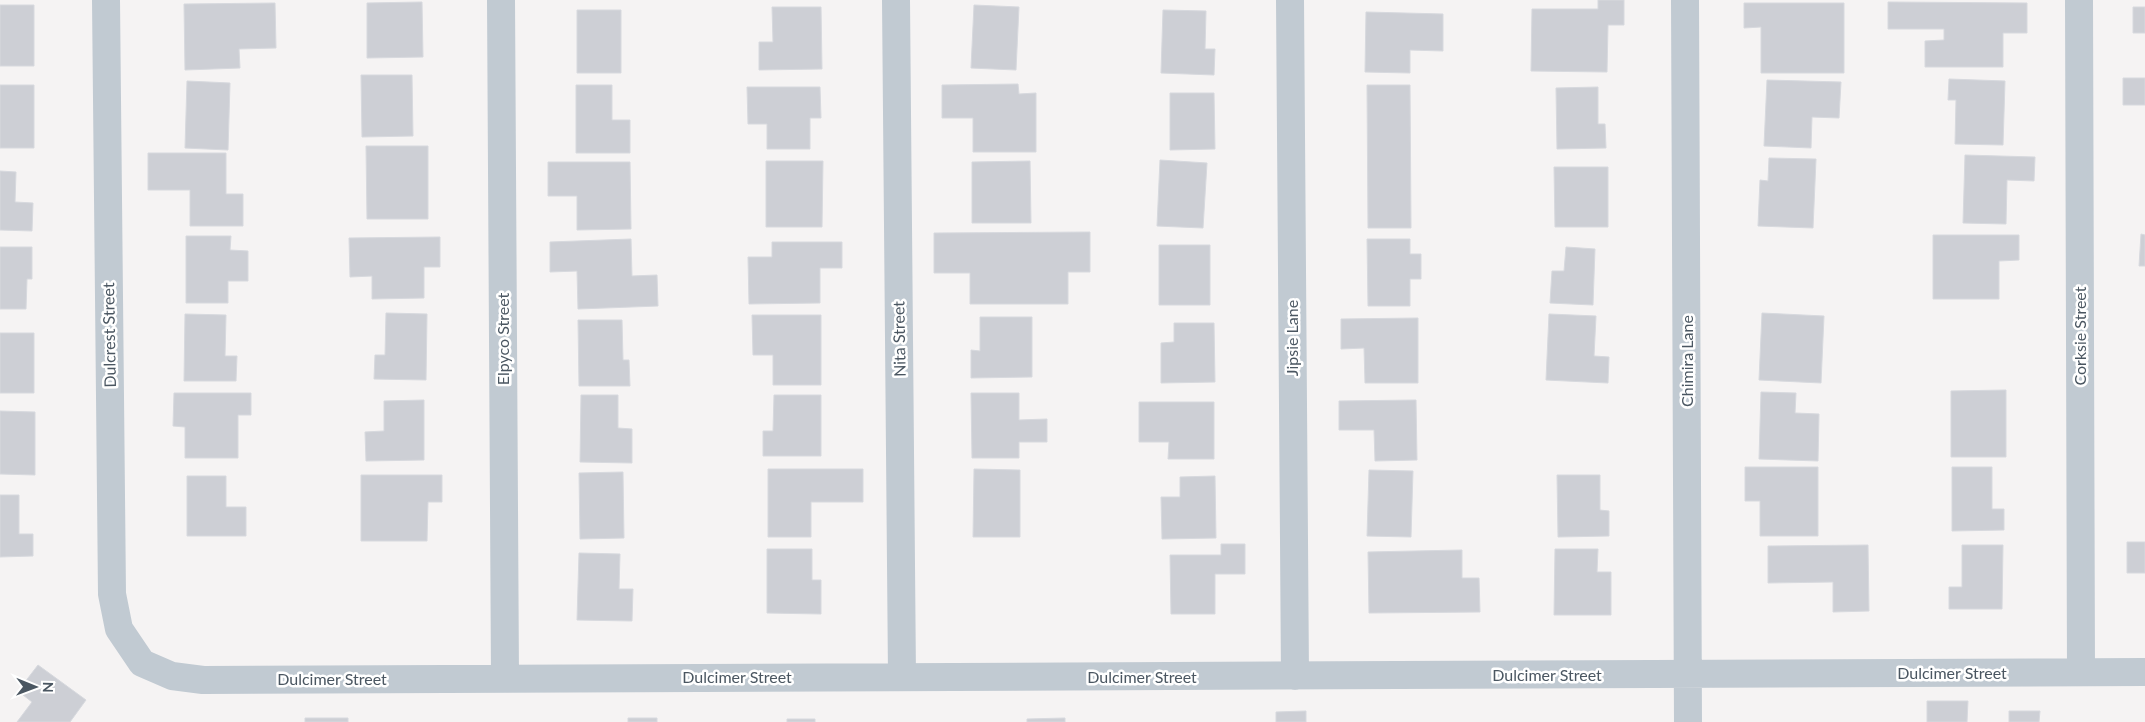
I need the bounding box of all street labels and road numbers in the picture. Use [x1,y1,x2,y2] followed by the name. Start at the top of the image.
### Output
[98,282,119,388] street label: Dulcrest Street
[2070,286,2089,386] street label: Corksie Street
[493,292,512,385] street label: Elpyco Street
[1282,300,1301,376] street label: Jipsie Lane
[888,301,909,377] street label: Nita Street
[1677,315,1696,407] street label: Chimira Lane
[1897,663,2007,682] street label: Dulcimer Street
[1492,665,1602,684] street label: Dulcimer Street
[682,667,792,686] street label: Dulcimer Street
[1087,667,1197,686] street label: Dulcimer Street
[277,669,387,688] street label: Dulcimer Street

